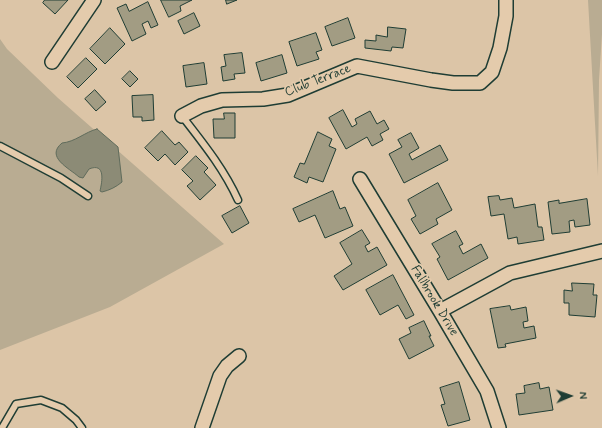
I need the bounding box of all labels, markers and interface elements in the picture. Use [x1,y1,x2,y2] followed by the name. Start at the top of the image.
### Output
[283,61,353,101] street label: Club Terrace
[407,263,461,339] street label: Fallbrook Drive
[550,376,590,416] north arrow
[575,392,589,399] text: N

